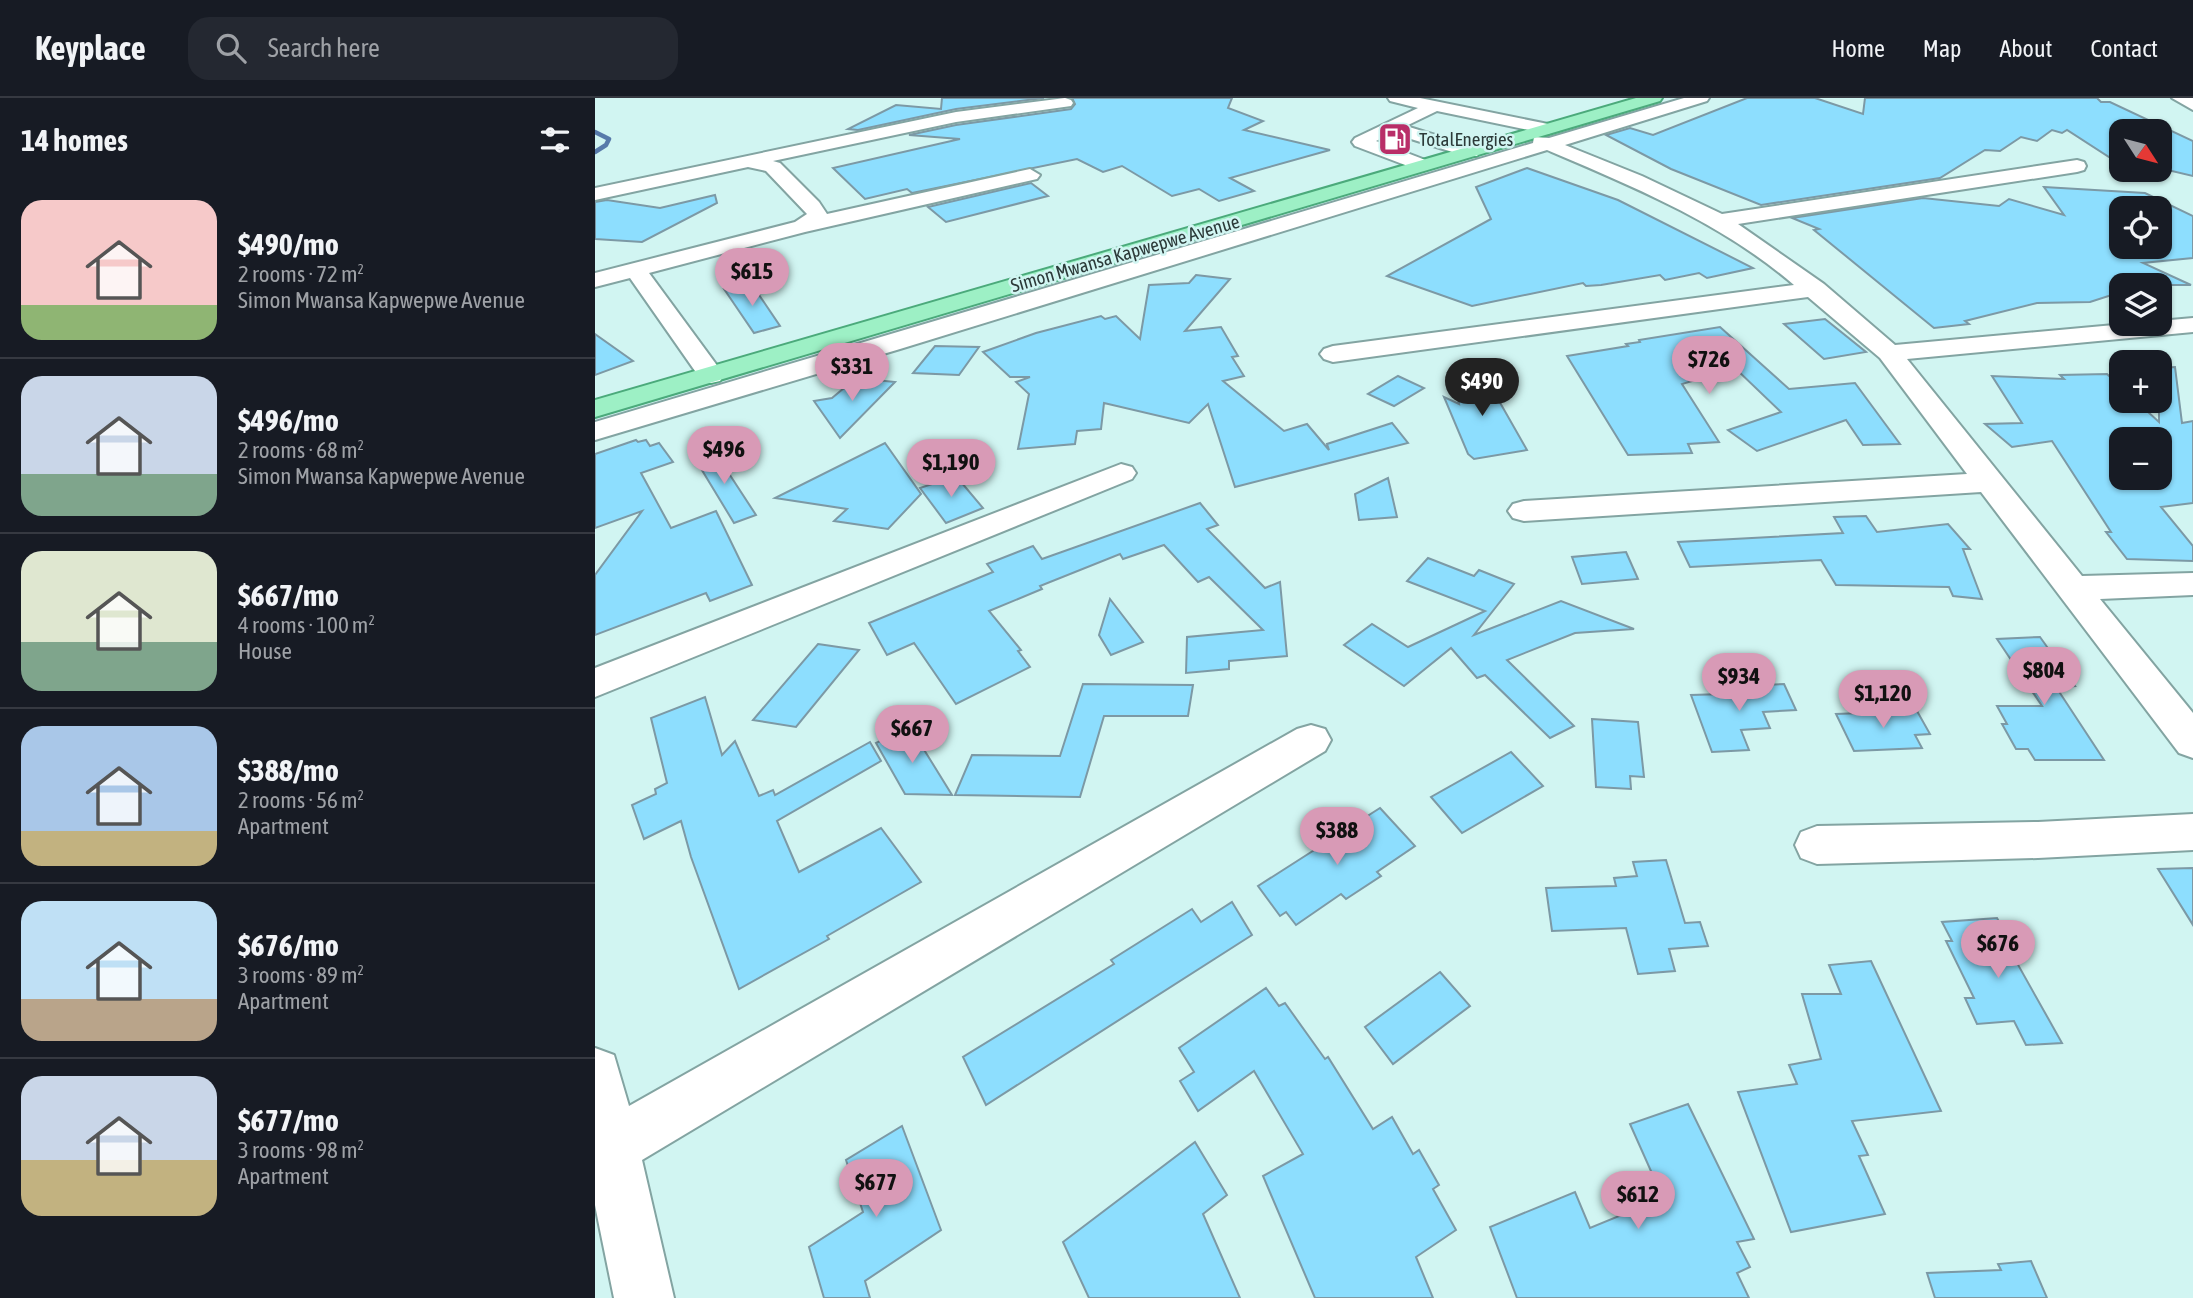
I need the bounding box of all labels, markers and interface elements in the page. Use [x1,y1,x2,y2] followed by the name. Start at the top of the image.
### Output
[188,17,678,80] search box
[35,29,146,67] text: Keyplace
[212,29,250,67] icon: search
[268,33,380,63] text: Search here
[1831,35,1885,62] text: Home
[1923,35,1961,62] text: Map
[1999,35,2052,62] text: About
[2090,35,2158,62] text: Contact
[2109,119,2172,182] north arrow
[2109,119,2172,490] map controls
[1376,120,1414,158] fuel station icon: TotalEnergies
[536,121,574,159] icon: filters
[21,123,128,157] text: 14 homes
[1419,128,1514,150] place label: TotalEnergies
[2109,196,2172,259] button: locate
[1008,210,1242,296] street label: Simon Mwansa Kapwepwe Avenue
[238,227,339,261] text: $490/mo
[77,228,161,312] icon: home
[711,248,793,308] pin: $615
[731,258,773,284] text: $615
[238,261,364,287] text: 2 rooms · 72 m²
[2109,273,2172,336] button: layers
[238,287,525,313] text: Simon Mwansa Kapwepwe Avenue
[1668,336,1750,396] pin: $726
[811,344,893,403] pin: $331
[1688,346,1730,372] text: $726
[2109,350,2172,413] button: +
[831,353,873,379] text: $331
[1441,358,1523,418] pin: $490
[1461,368,1503,394] text: $490
[238,403,339,437] text: $496/mo
[77,404,161,488] icon: home
[683,426,765,486] pin: $496
[2109,427,2172,490] button: −
[703,436,745,462] text: $496
[238,437,364,463] text: 2 rooms · 68 m²
[894,440,1008,499] pin: $1,190
[923,449,980,475] text: $1,190
[238,463,525,489] text: Simon Mwansa Kapwepwe Avenue
[238,578,339,612] text: $667/mo
[77,579,161,663] icon: home
[238,612,375,638] text: 4 rooms · 100 m²
[238,638,292,664] text: House
[2003,648,2085,707] pin: $804
[1698,654,1780,713] pin: $934
[2023,657,2065,683] text: $804
[1718,663,1760,689] text: $934
[1826,670,1940,730] pin: $1,120
[1855,680,1912,706] text: $1,120
[871,706,953,765] pin: $667
[891,715,933,741] text: $667
[238,753,339,787] text: $388/mo
[77,754,161,838] icon: home
[238,787,364,813] text: 2 rooms · 56 m²
[1296,808,1378,867] pin: $388
[238,813,329,839] text: Apartment
[1316,817,1358,843] text: $388
[1957,920,2039,980] pin: $676
[238,928,339,962] text: $676/mo
[77,929,161,1013] icon: home
[1977,930,2019,956] text: $676
[238,962,364,988] text: 3 rooms · 89 m²
[238,988,329,1014] text: Apartment
[238,1103,339,1137] text: $677/mo
[77,1104,161,1188] icon: home
[238,1137,364,1163] text: 3 rooms · 98 m²
[835,1160,917,1219] pin: $677
[238,1163,329,1189] text: Apartment
[855,1169,897,1195] text: $677
[1597,1172,1679,1231] pin: $612
[1617,1181,1659,1207] text: $612

